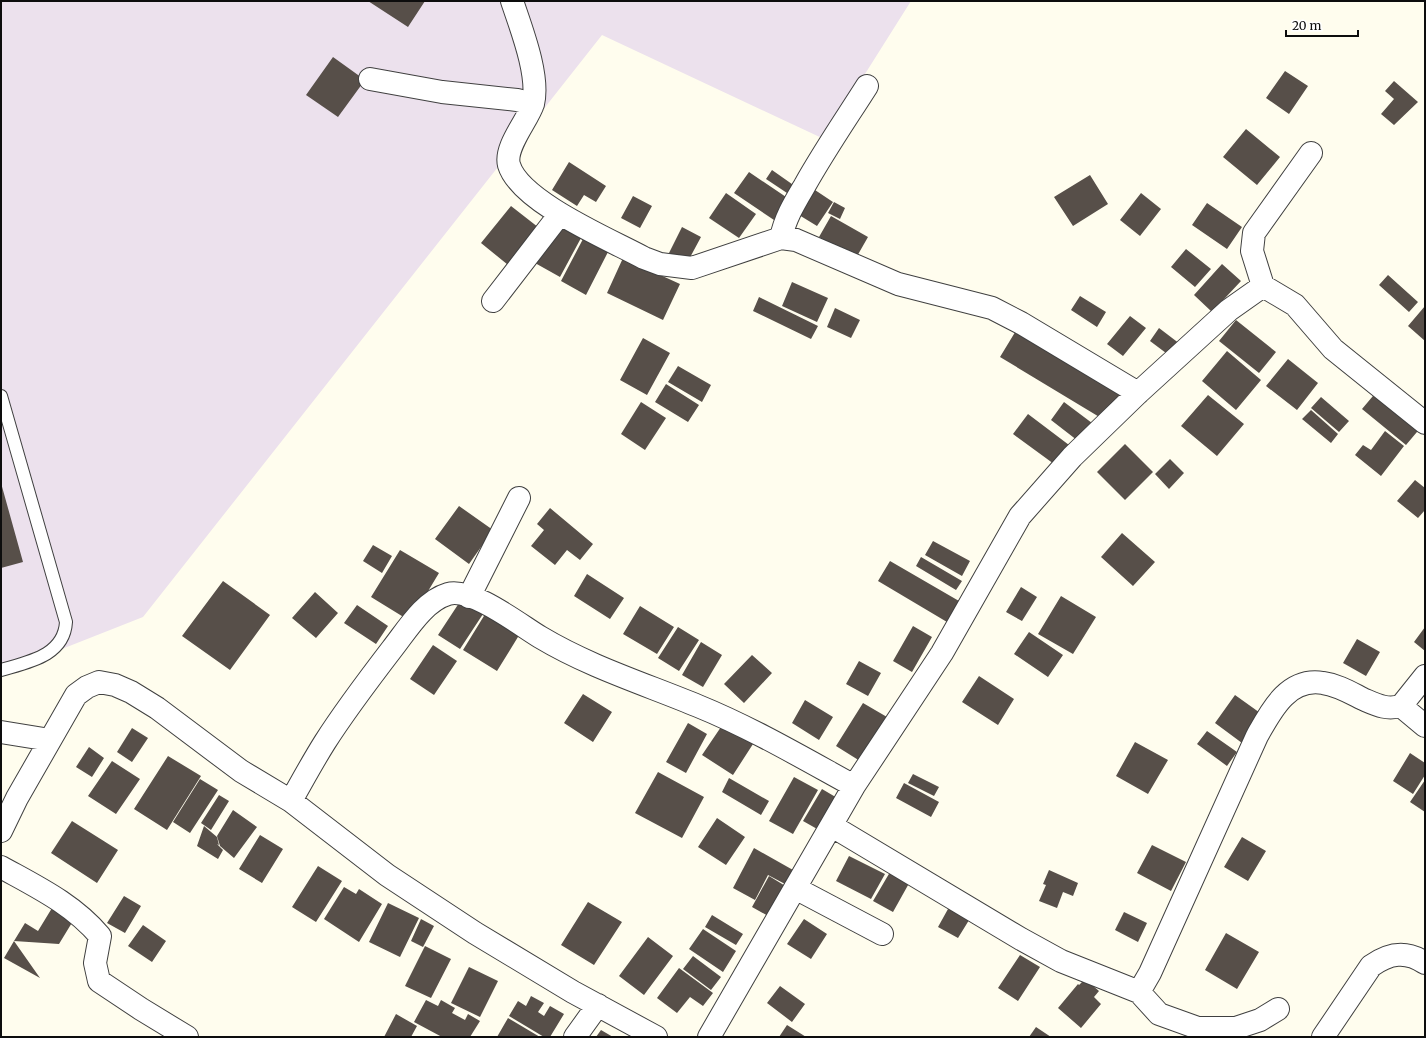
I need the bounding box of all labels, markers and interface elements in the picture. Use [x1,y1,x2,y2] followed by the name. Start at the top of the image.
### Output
[1286,12,1358,38] scale bar
[1292,18,1321,33] text: 20 m

